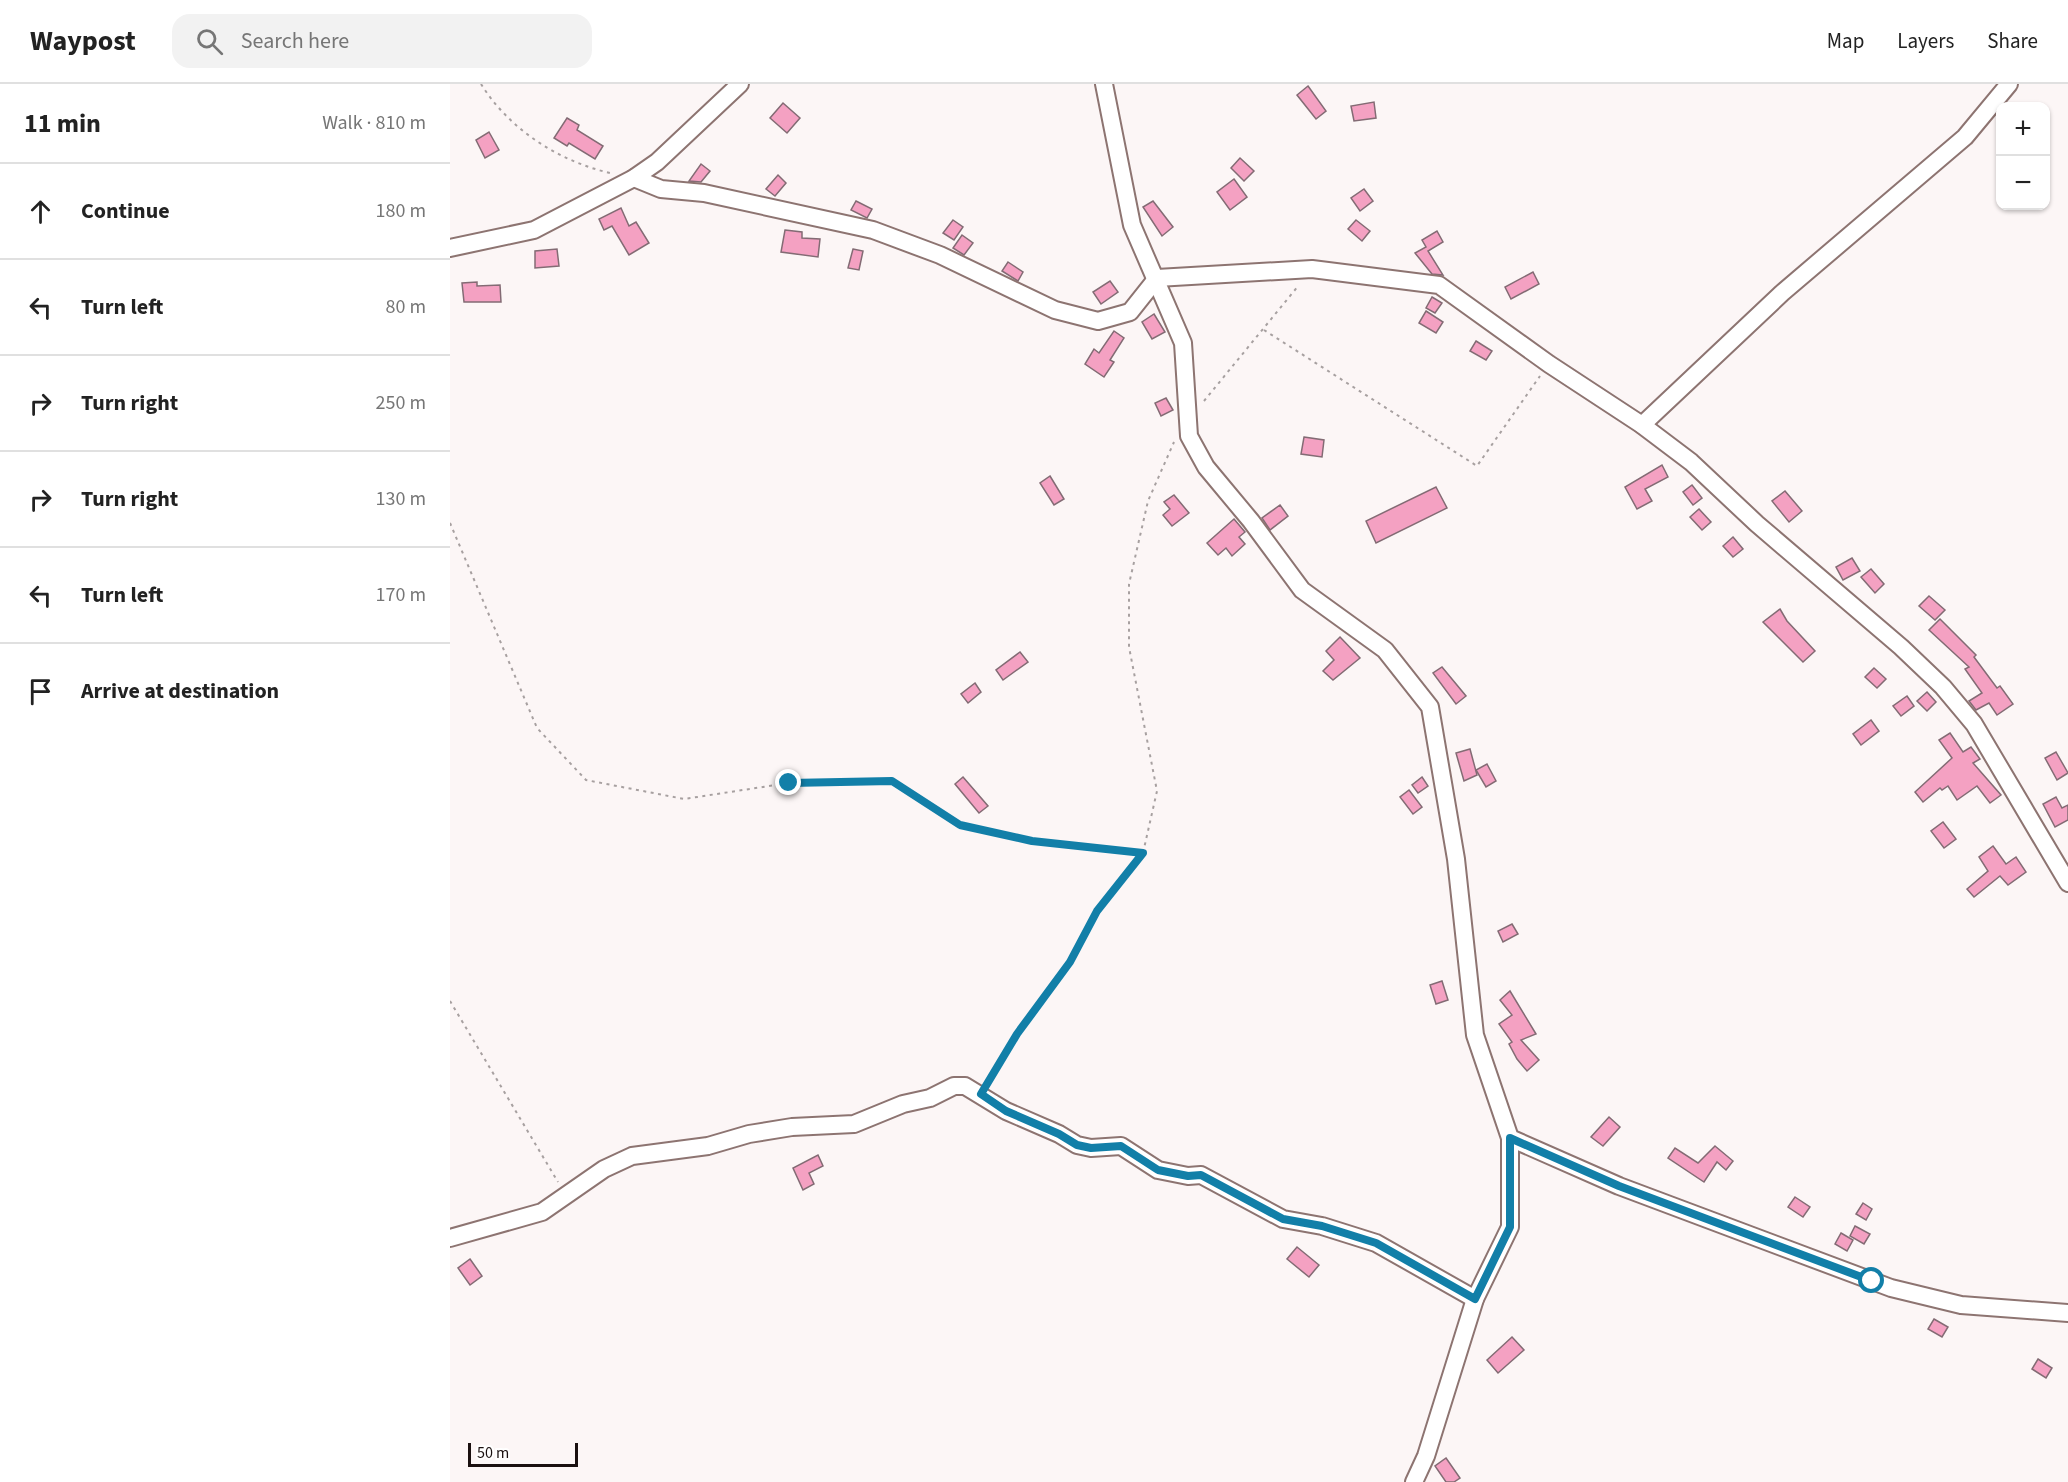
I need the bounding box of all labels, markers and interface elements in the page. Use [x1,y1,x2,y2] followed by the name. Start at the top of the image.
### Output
[172,14,592,68] search box
[30,21,136,61] text: Waypost
[193,25,226,58] icon: search
[241,25,349,57] text: Search here
[1827,26,1864,56] text: Map
[1897,26,1954,56] text: Layers
[1987,26,2038,56] text: Share
[1996,102,2050,210] map controls
[1996,102,2050,156] button: +
[24,105,101,142] text: 11 min
[322,109,426,137] text: Walk · 810 m
[1996,156,2050,210] button: −
[24,195,57,228] icon: ahead
[81,195,170,227] text: Continue
[376,197,426,225] text: 180 m
[24,291,57,324] icon: left
[81,291,163,323] text: Turn left
[386,293,426,321] text: 80 m
[24,387,57,420] icon: right
[81,387,178,419] text: Turn right
[376,389,426,417] text: 250 m
[24,483,57,516] icon: right
[81,483,178,515] text: Turn right
[376,485,426,513] text: 130 m
[24,579,57,612] icon: left
[81,579,163,611] text: Turn left
[376,581,426,609] text: 170 m
[24,675,57,708] icon: arrive
[81,675,279,707] text: Arrive at destination
[775,769,801,795] route end
[1858,1267,1884,1293] route start
[468,1440,578,1468] scale bar
[477,1442,509,1464] text: 50 m

